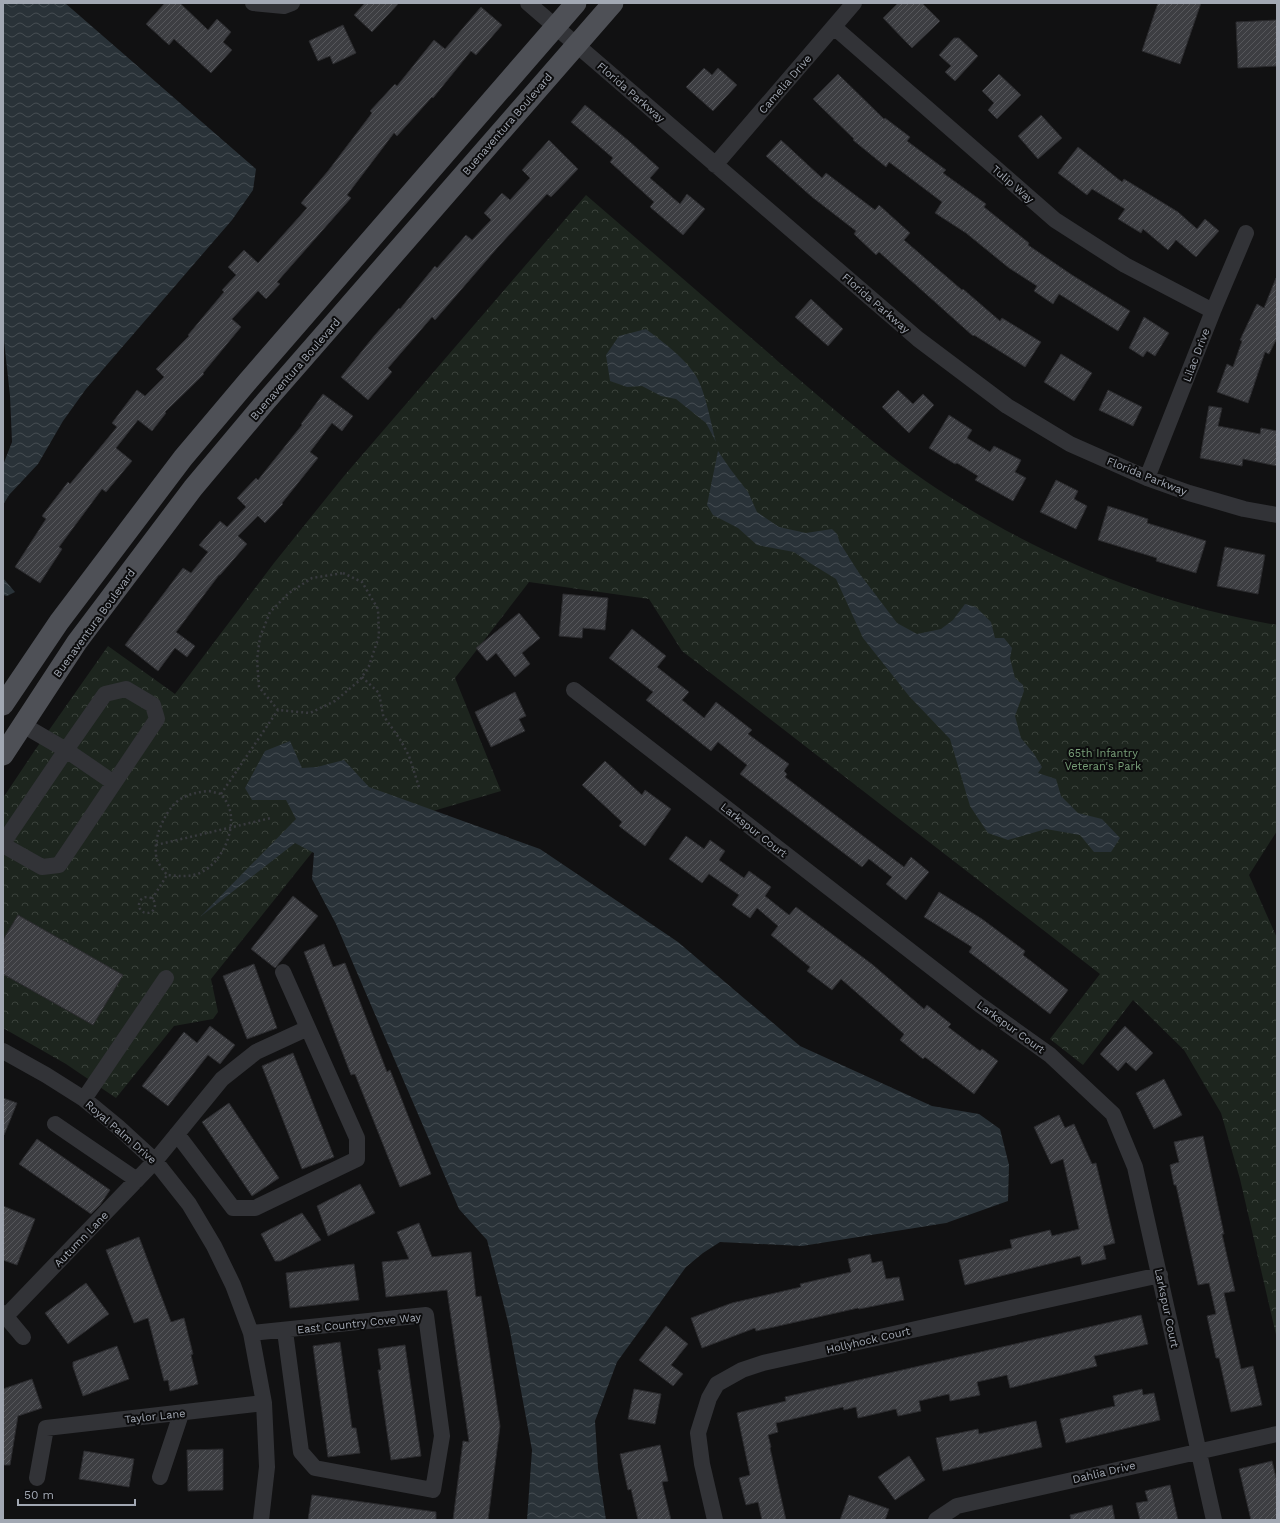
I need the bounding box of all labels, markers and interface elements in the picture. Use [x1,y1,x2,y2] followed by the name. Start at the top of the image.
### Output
[756,52,815,117] street label: Camelia Drive
[594,60,667,125] street label: Florida Parkway
[460,71,555,178] street label: Buenaventura Boulevard
[989,163,1036,206] street label: Tulip Way
[839,271,912,336] street label: Florida Parkway
[248,316,343,423] street label: Buenaventura Boulevard
[1180,327,1213,384] street label: Lilac Drive
[1105,455,1189,499] street label: Florida Parkway
[51,567,138,680] street label: Buenaventura Boulevard
[1065,747,1141,773] park label: 65th Infantry Veteran's Park
[718,800,790,861] street label: Larkspur Court
[974,998,1047,1057] street label: Larkspur Court
[82,1098,159,1167] street label: Royal Palm Drive
[52,1209,111,1270] street label: Autumn Lane
[1152,1267,1181,1349] street label: Larkspur Court
[296,1310,422,1336] street label: East Country Cove Way
[825,1324,912,1356] street label: Hollyhock Court
[124,1407,186,1426] street label: Taylor Lane
[1071,1459,1137,1486] street label: Dahlia Drive
[18,1481,135,1507] scale bar
[24,1488,54,1502] text: 50 m

